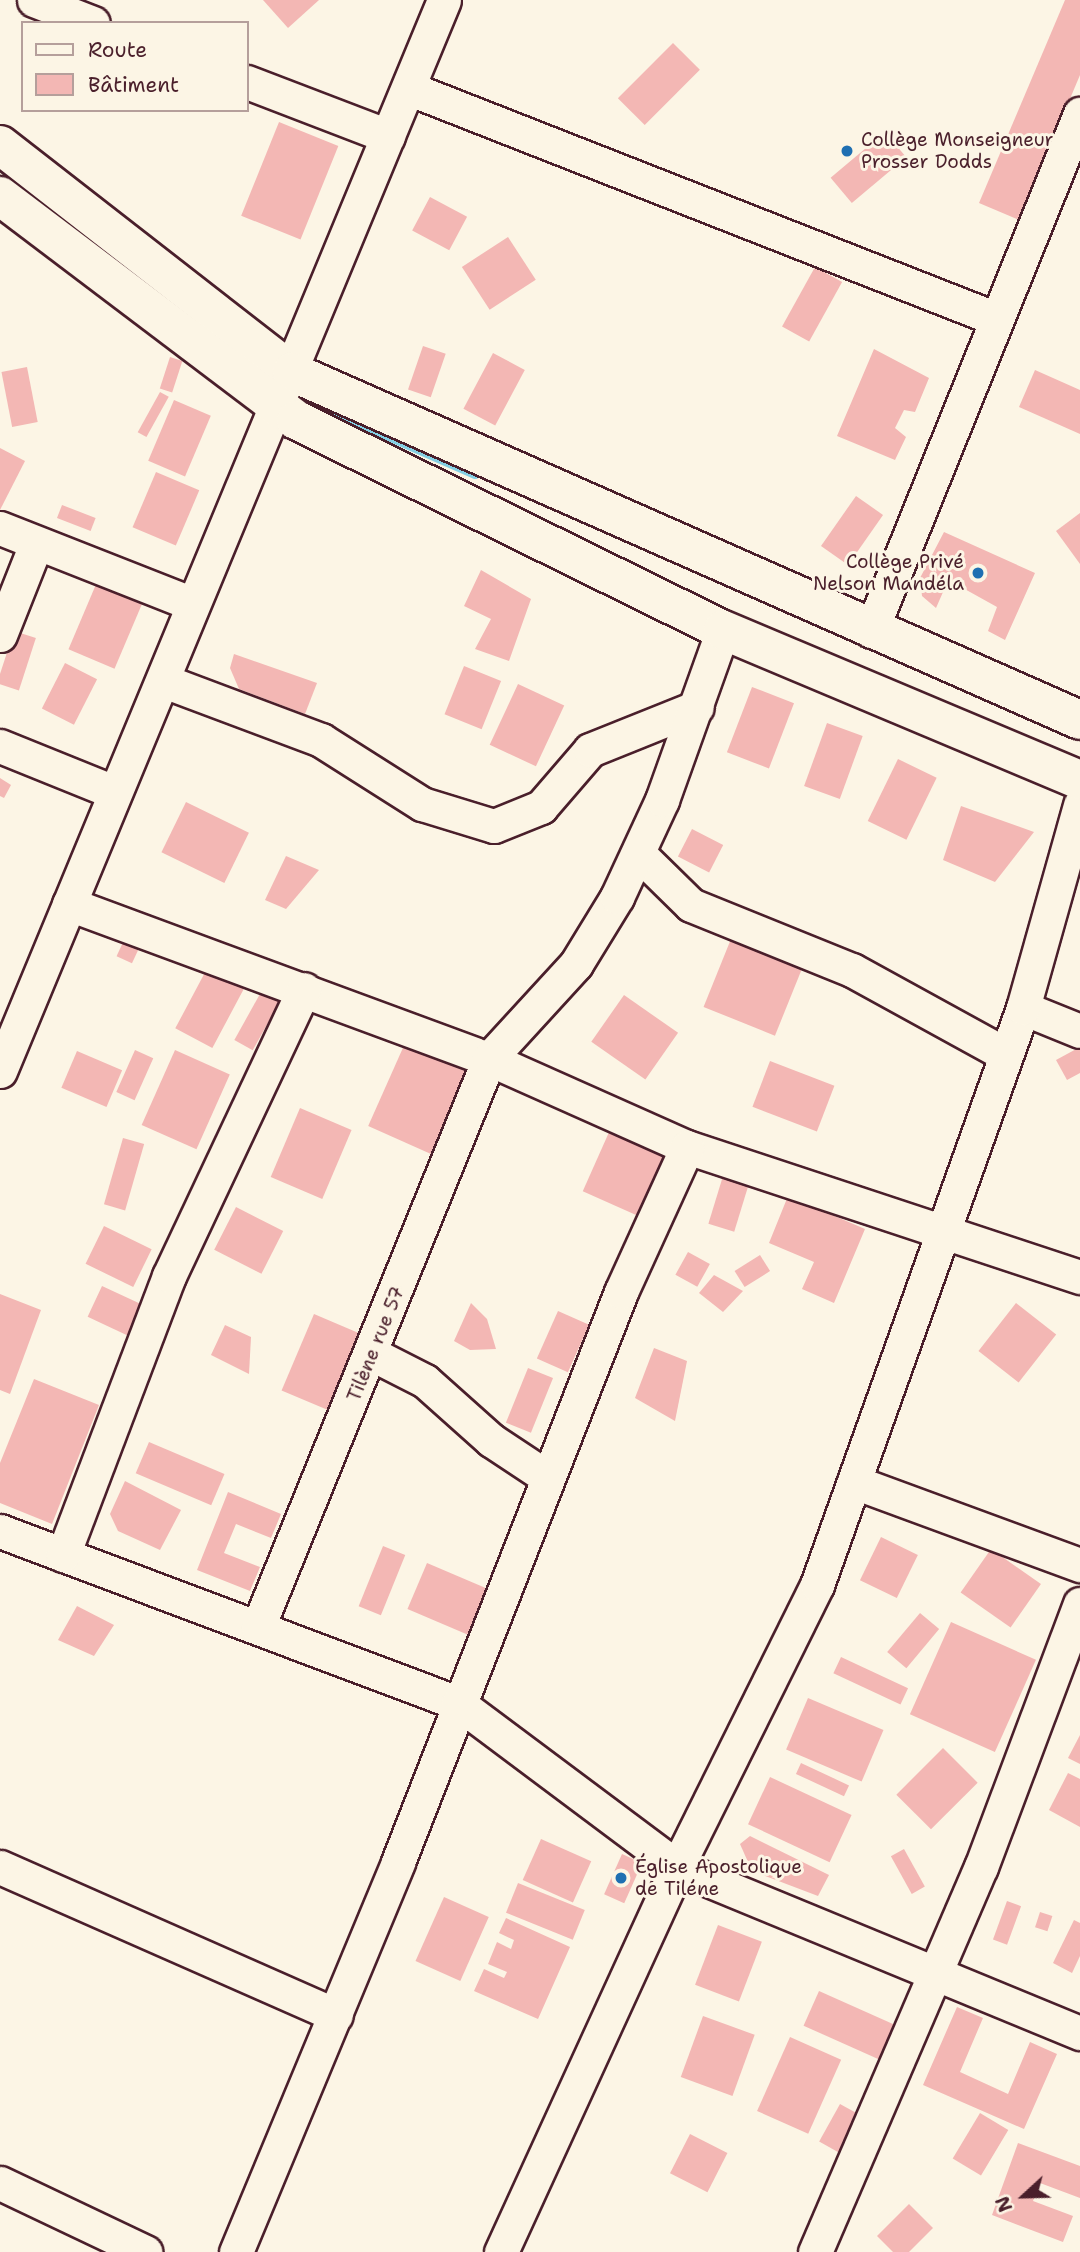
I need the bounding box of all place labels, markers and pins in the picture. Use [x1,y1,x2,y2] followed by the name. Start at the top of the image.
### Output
[861,129,1054,173] place label: Collège Monseigneur Prosser Dodds
[839,143,855,159] marker: Collège Monseigneur Prosser Dodds
[813,551,964,595] place label: Collège Privé Nelson Mandéla
[970,565,986,581] marker: Collège Privé Nelson Mandéla
[635,1856,802,1900] place label: Église Apostolique de Tiléne
[613,1870,629,1886] marker: Église Apostolique de Tiléne

